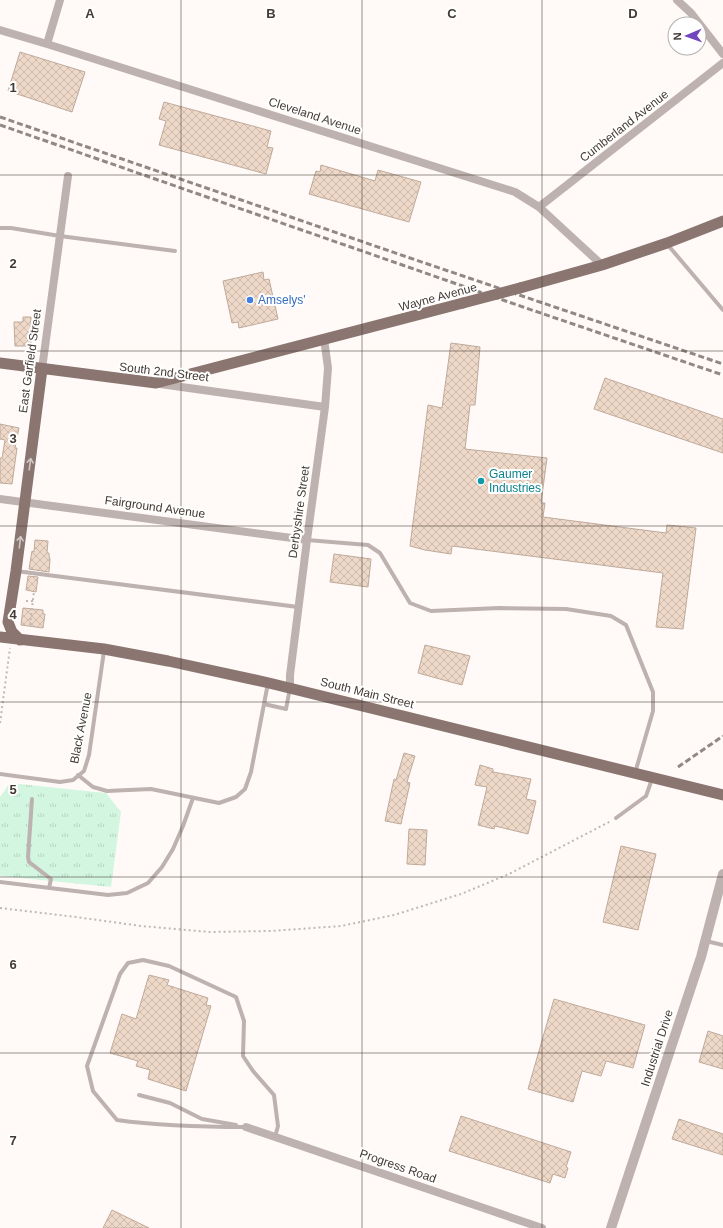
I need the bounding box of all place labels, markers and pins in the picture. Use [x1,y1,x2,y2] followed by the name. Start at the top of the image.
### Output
[258,293,306,307] place label: Amselys'
[245,295,255,305] marker: Amselys'
[489,467,541,495] place label: Gaumer Industries
[476,476,486,486] marker: Gaumer Industries

